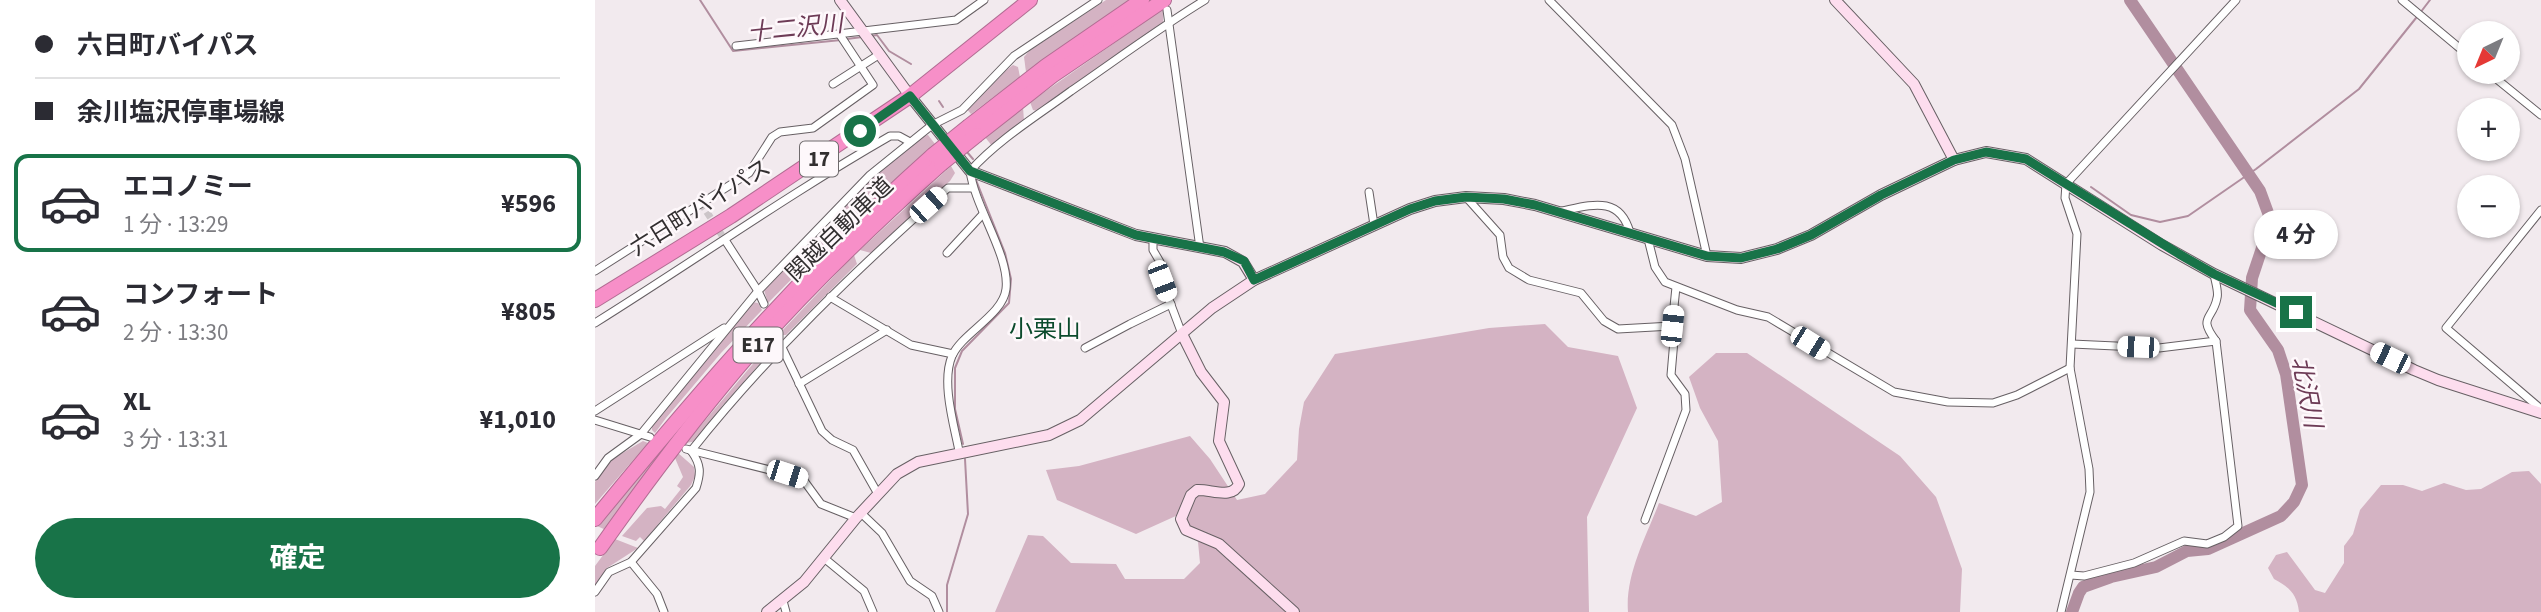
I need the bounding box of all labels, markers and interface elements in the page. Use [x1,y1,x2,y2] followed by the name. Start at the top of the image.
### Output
[745,6,848,51] water label: 十二沢川
[2457,21,2520,84] north arrow
[2457,21,2520,238] map controls
[77,27,258,64] text: 六日町バイパス
[77,94,285,131] text: 余川塩沢停車場線
[2457,98,2520,161] button: +
[844,115,876,147] route start
[800,142,838,176] road number: 17
[623,151,777,264] street label: 六日町バイパス
[123,168,253,205] text: エコノミー
[778,170,900,289] street label: 関越自動車道
[39,172,102,235] icon: car
[2457,175,2520,238] button: −
[906,183,951,227] car
[501,185,556,222] text: ¥596
[123,208,228,241] text: 1 分 · 13:29
[2254,210,2338,260] callout: 4 分
[2276,218,2316,251] text: 4 分
[1145,258,1180,304] car
[123,276,278,313] text: コンフォート
[39,280,102,343] icon: car
[501,293,556,330] text: ¥805
[2280,296,2312,328] route end
[1660,304,1685,348] car
[1009,312,1081,347] district label: 小栗山
[123,316,228,349] text: 2 分 · 13:30
[1787,323,1834,363] car
[733,328,783,362] road number: E17
[2117,336,2160,358] car
[2367,339,2414,377] car
[2282,353,2331,434] water label: 北沢川
[123,383,151,420] text: XL
[39,388,102,451] icon: car
[480,401,556,438] text: ¥1,010
[123,423,228,456] text: 3 分 · 13:31
[764,458,811,490] car
[35,518,560,598] button: 確定

